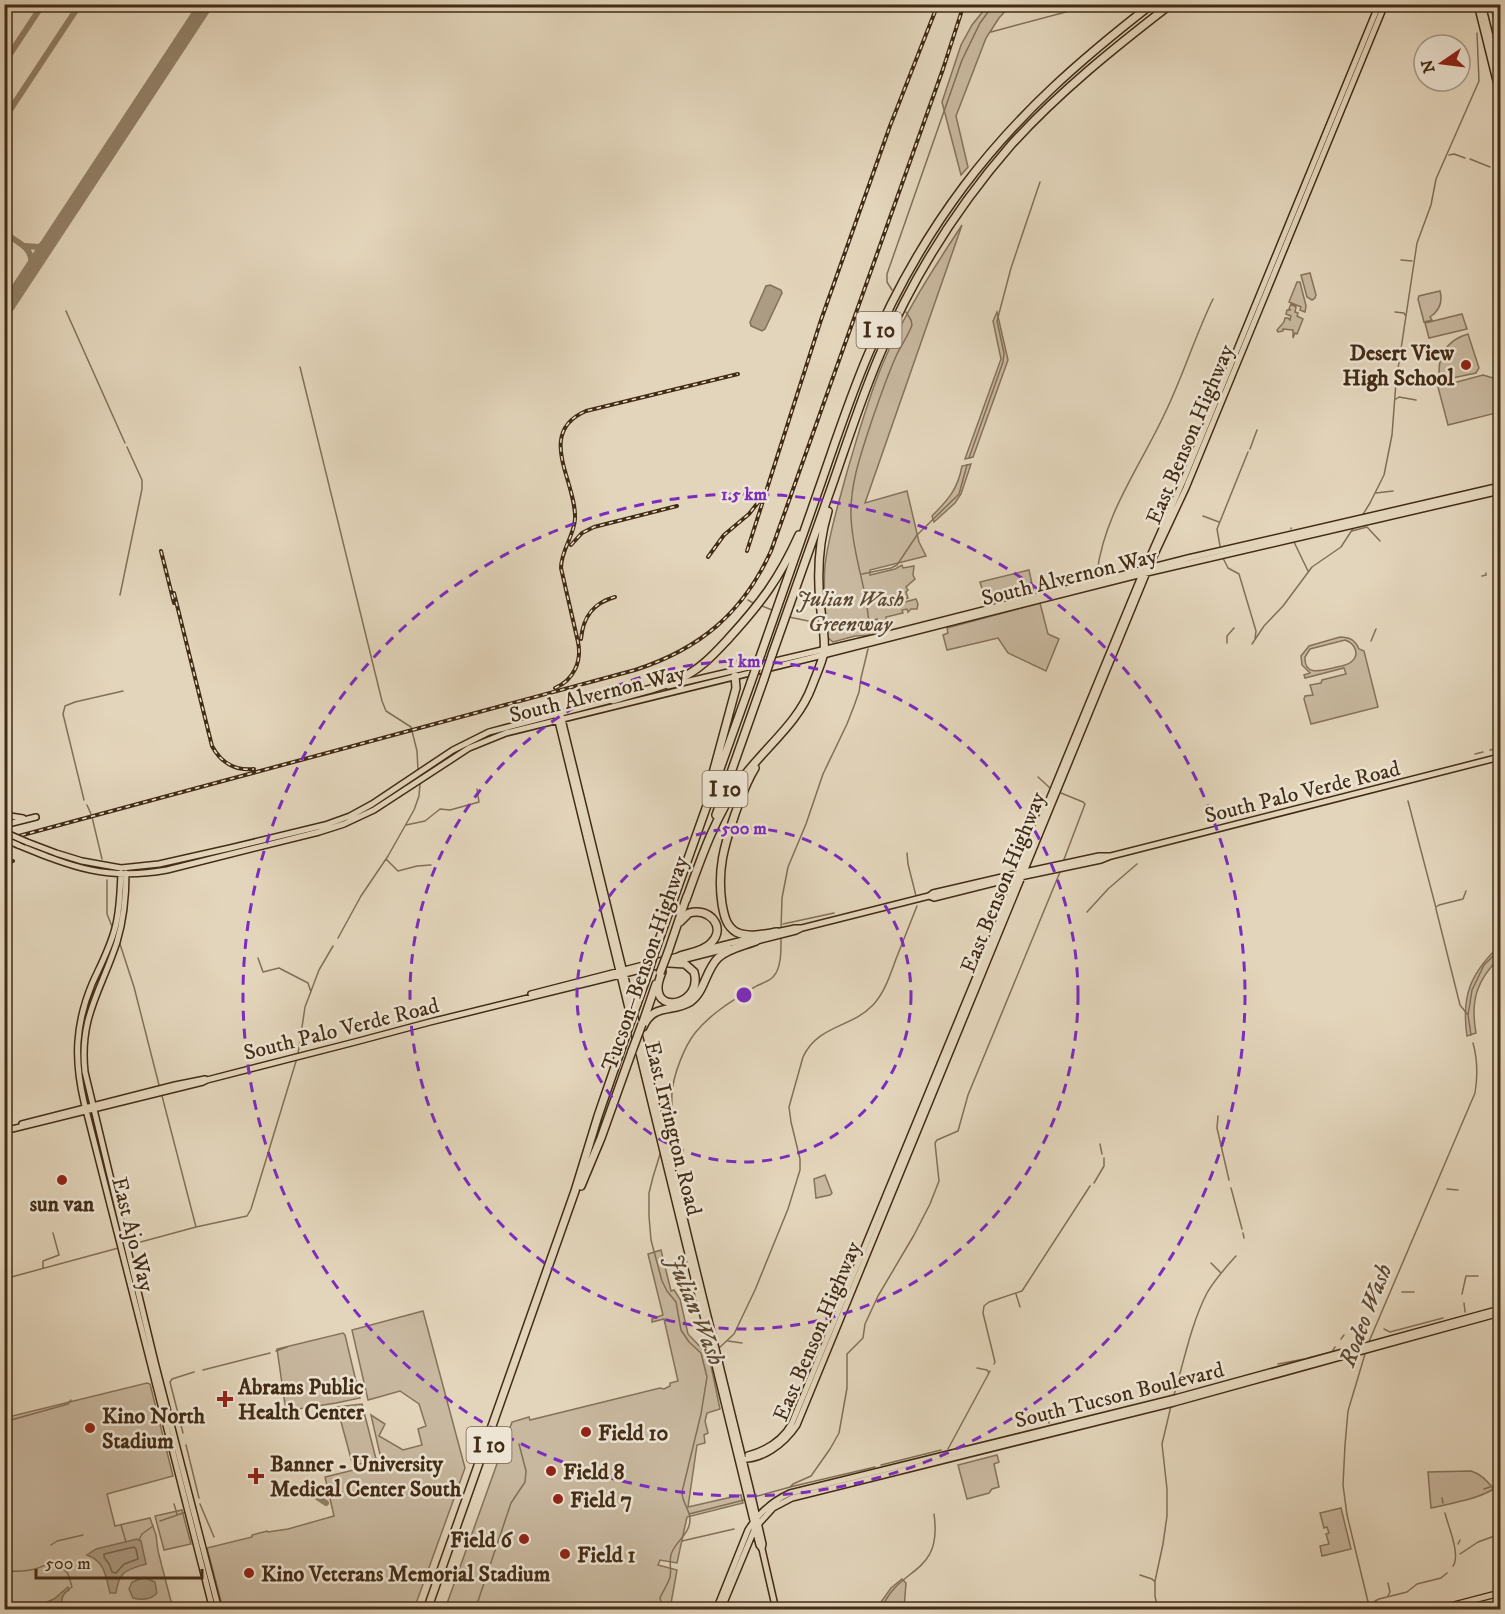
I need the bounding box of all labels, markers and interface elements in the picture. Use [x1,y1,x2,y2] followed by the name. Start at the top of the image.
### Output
[1412,33,1472,93] north arrow
[1417,58,1440,75] text: N
[856,312,902,348] road number: I 10
[1140,340,1241,529] street label: East Benson Highway
[1342,340,1455,392] place label: Desert View High School
[1459,358,1473,372] marker: Desert View High School
[721,484,767,506] text: 1.5 km
[979,542,1161,612] street label: South Alvernon Way
[796,586,904,638] park label: Julian Wash Greenway
[728,651,761,673] text: 1 km
[507,659,689,729] street label: South Alvernon Way
[1202,755,1403,830] street label: South Palo Verde Road
[702,771,748,807] road number: I 10
[955,788,1052,977] street label: East Benson Highway
[720,818,767,840] text: 500 m
[596,852,695,1074] street label: Tucson–Benson Highway
[734,985,754,1005] centre of rings
[241,992,442,1067] street label: South Palo Verde Road
[638,1038,707,1218] street label: East Irvington Road
[55,1173,69,1187] marker: sun van
[105,1174,160,1295] street label: East Ajo Way
[30,1191,95,1218] place label: sun van
[767,1237,868,1426] street label: East Benson Highway
[659,1249,731,1370] water label: Julian Wash
[1332,1260,1399,1372] water label: Rodeo Wash
[1012,1356,1227,1435] street label: South Tucson Boulevard
[237,1374,365,1426] place label: Abrams Public Health Center
[216,1390,234,1408] marker: Abrams Public Health Center
[102,1403,205,1455] place label: Kino North Stadium
[598,1420,669,1447] place label: Field 10
[83,1421,97,1435] marker: Kino North Stadium
[579,1425,593,1439] marker: Field 10
[466,1427,512,1463] road number: I 10
[270,1451,462,1503] place label: Banner - University Medical Center South
[563,1459,625,1486] place label: Field 8
[544,1464,558,1478] marker: Field 8
[247,1467,265,1485] marker: Banner - University Medical Center South
[570,1487,632,1514] place label: Field 7
[551,1492,565,1506] marker: Field 7
[450,1527,514,1554] place label: Field 6
[517,1532,531,1546] marker: Field 6
[36,1542,202,1580] scale bar
[577,1542,636,1569] place label: Field 1
[558,1547,572,1561] marker: Field 1
[45,1553,91,1575] text: 500 m
[261,1561,551,1588] place label: Kino Veterans Memorial Stadium
[242,1566,256,1580] marker: Kino Veterans Memorial Stadium

